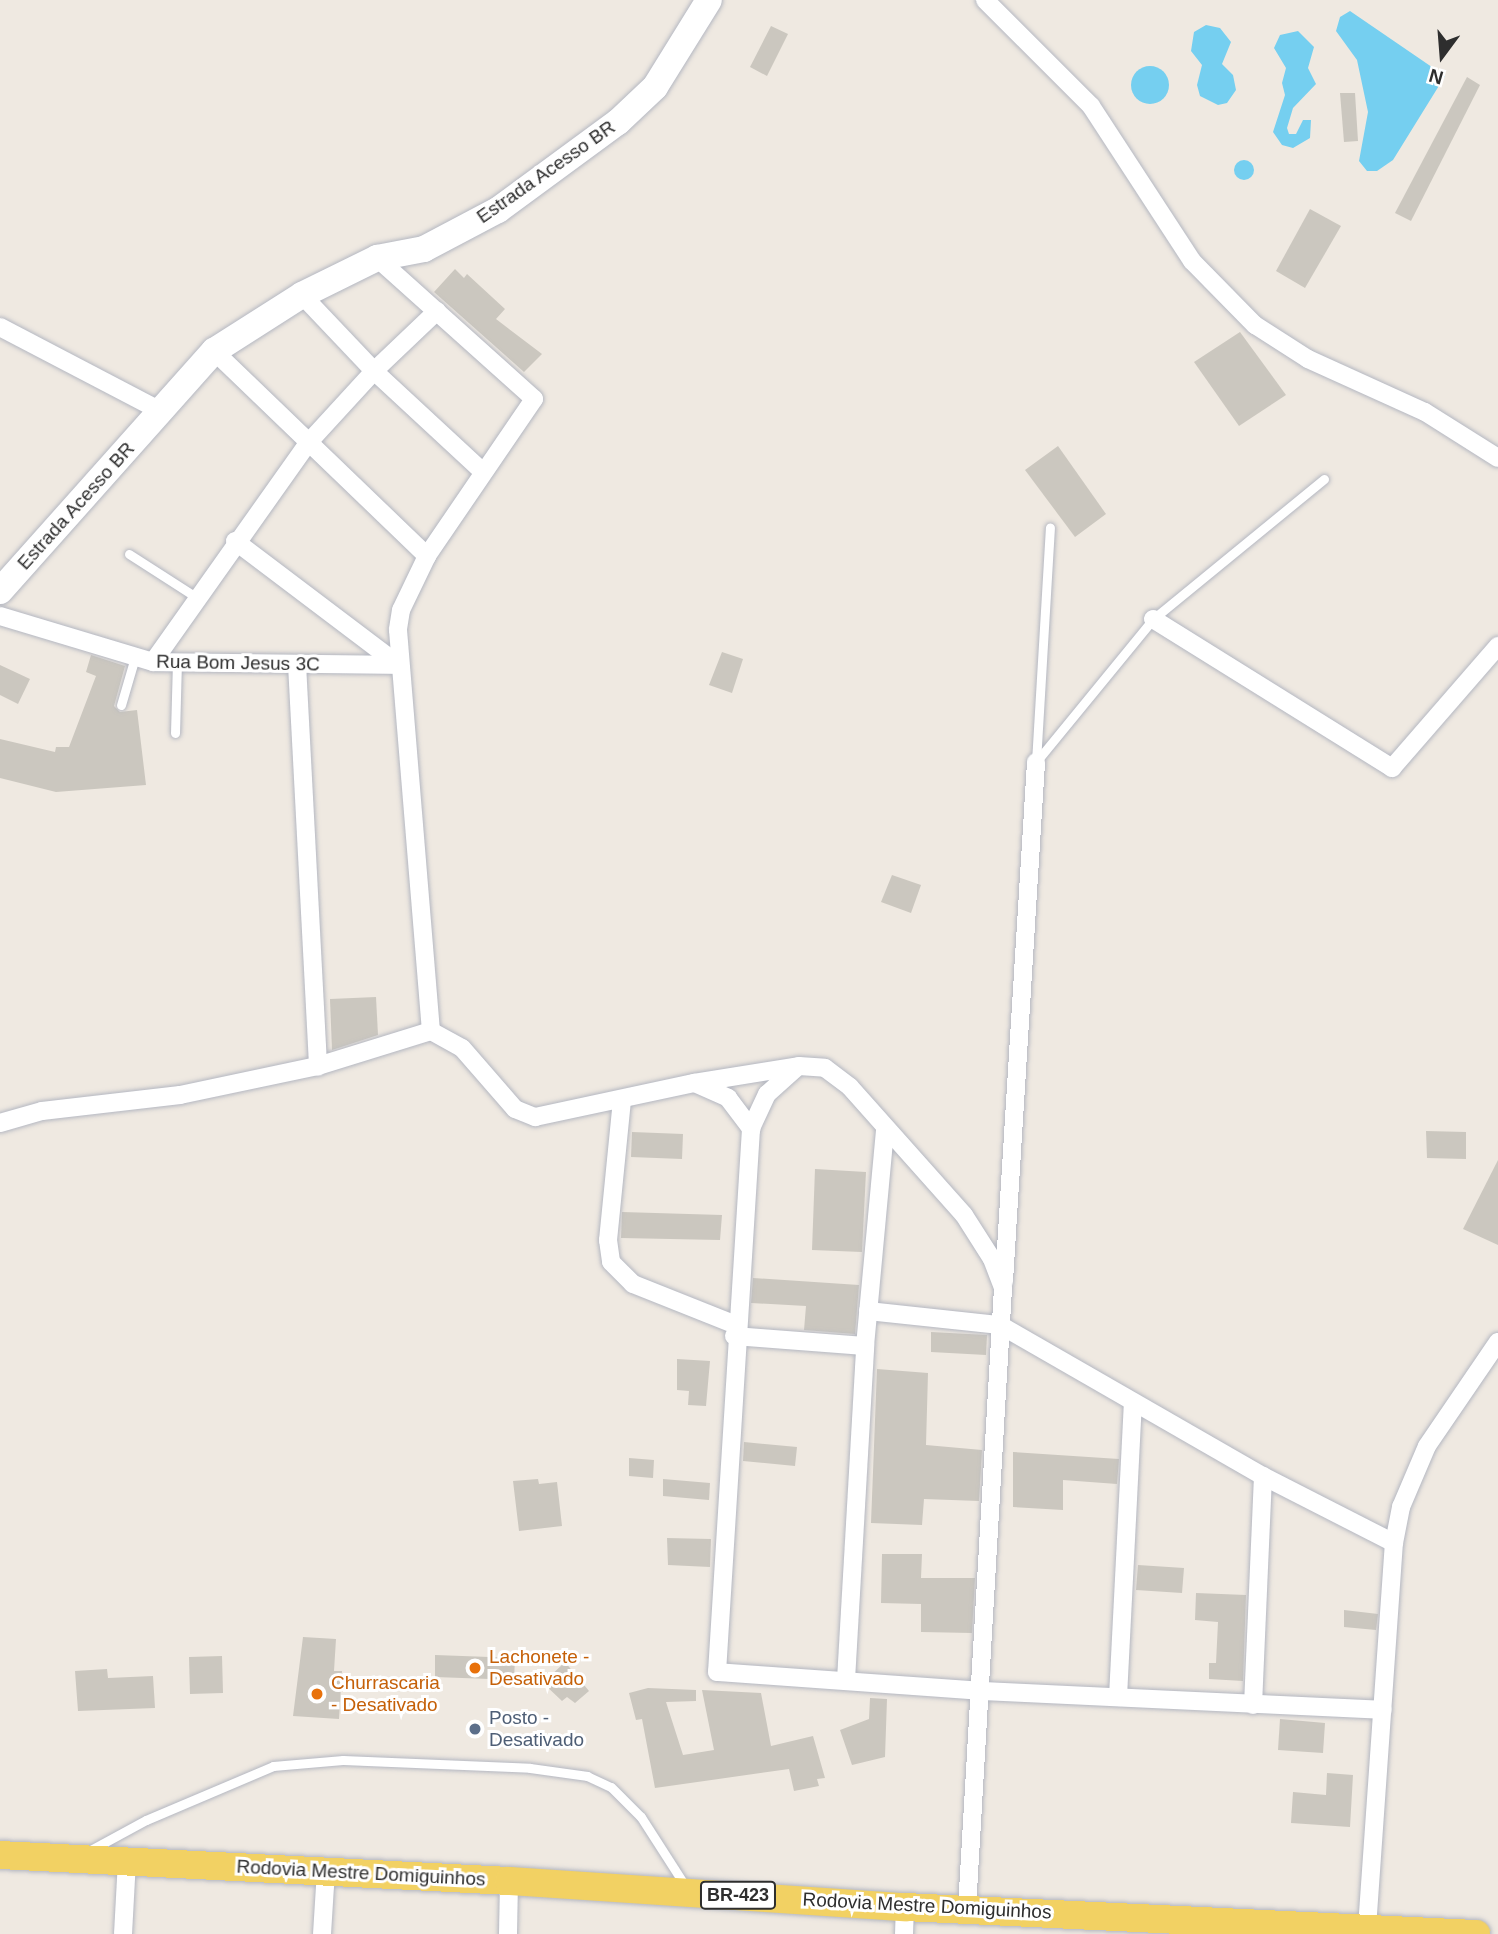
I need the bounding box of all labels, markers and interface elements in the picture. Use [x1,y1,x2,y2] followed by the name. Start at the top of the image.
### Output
[1407,21,1477,91] north arrow
[1427,65,1446,89] text: N
[472,115,620,229] street label: Estrada Acesso BR
[12,437,140,575] street label: Estrada Acesso BR
[156,650,320,676] street label: Rua Bom Jesus 3C
[489,1646,589,1690] place label: Lachonete - Desativado
[467,1660,483,1676] marker: Lachonete - Desativado
[331,1672,440,1716] place label: Churrascaria - Desativado
[309,1686,325,1702] marker: Churrascaria - Desativado
[489,1707,584,1751] place label: Posto - Desativado
[467,1721,483,1737] marker: Posto - Desativado
[236,1855,486,1891] street label: Rodovia Mestre Domiguinhos
[700,1881,776,1910] road number: BR-423
[802,1888,1052,1924] street label: Rodovia Mestre Domiguinhos

